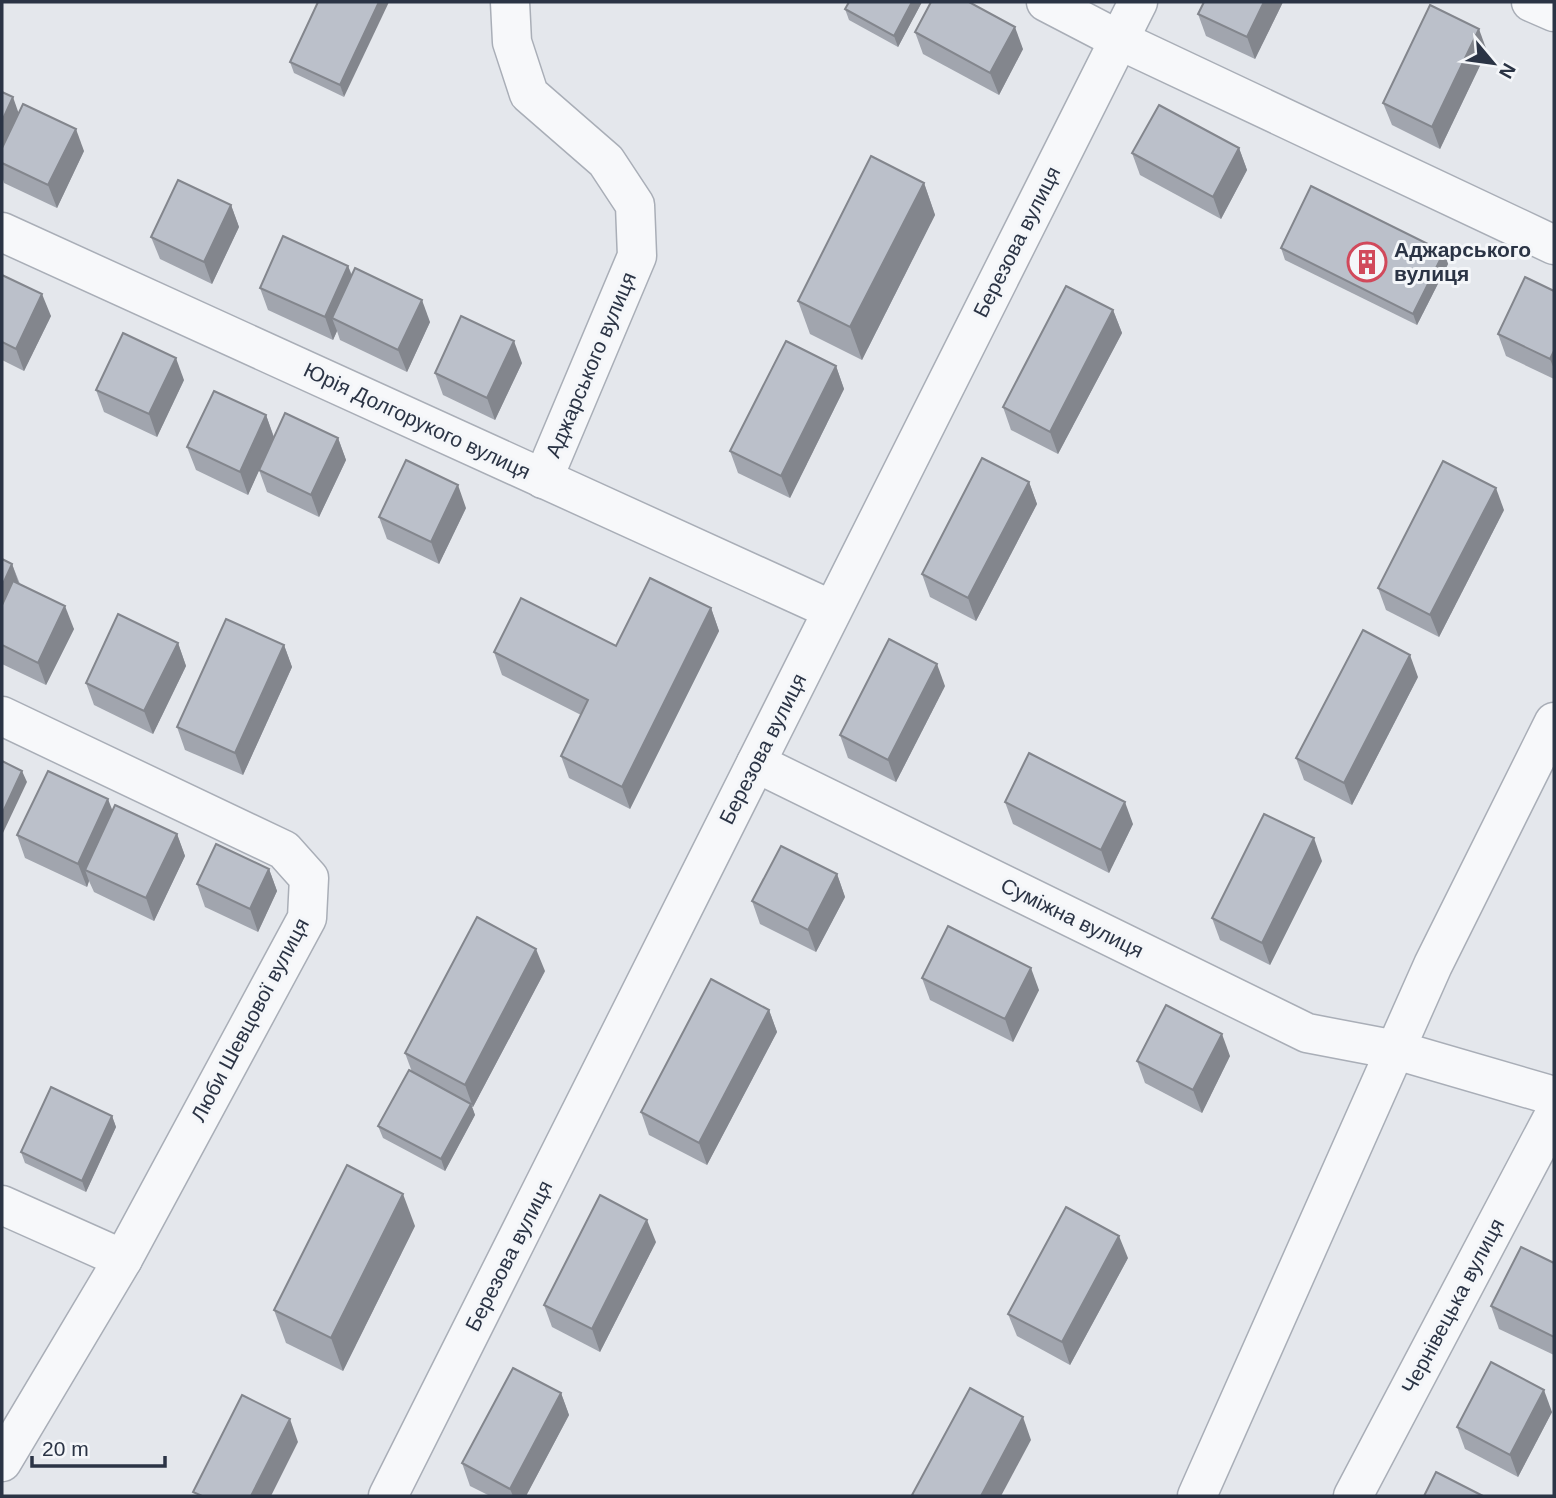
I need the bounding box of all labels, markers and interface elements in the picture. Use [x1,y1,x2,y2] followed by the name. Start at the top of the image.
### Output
[1458,28,1528,98] north arrow
[1495,60,1520,82] text: N
[969,163,1064,321] street label: Березова вулиця
[1394,238,1531,285] place label: Аджарського вулиця
[1346,241,1388,283] building icon: Аджарського вулиця
[541,269,640,461] street label: Аджарського вулиця
[300,358,534,483] street label: Юрія Долгорукого вулиця
[715,670,810,828] street label: Березова вулиця
[997,873,1147,962] street label: Суміжна вулиця
[186,914,313,1125] street label: Люби Шевцової вулиця
[461,1177,556,1335] street label: Березова вулиця
[1397,1215,1508,1397] street label: Чернівецька вулиця
[32,1424,164,1468] scale bar
[42,1437,89,1460] text: 20 m

